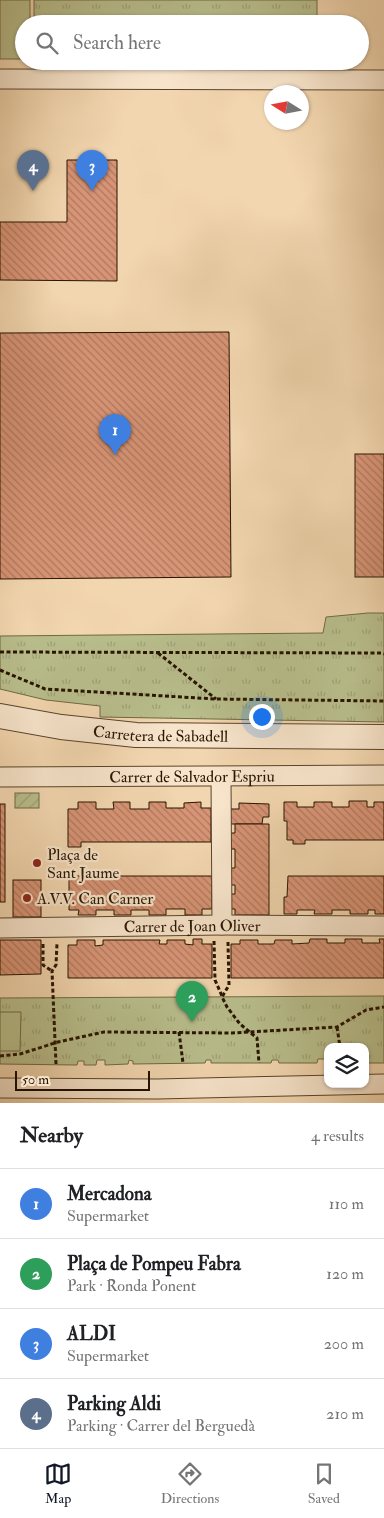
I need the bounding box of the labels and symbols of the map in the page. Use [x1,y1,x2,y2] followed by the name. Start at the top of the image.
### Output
[264,85,309,130] north arrow
[17,150,49,191] pin: 4
[76,150,108,191] pin: 3
[99,414,131,455] pin: 1
[249,704,275,730] your location
[92,721,228,747] street label: Carretera de Sabadell
[109,767,275,788] street label: Carrer de Salvador Espriu
[47,845,120,884] place label: Plaça de Sant Jaume
[31,857,43,869] marker: Plaça de Sant Jaume
[36,889,153,909] place label: A.V.V. Can Carner
[21,892,33,904] marker: A.V.V. Can Carner
[123,916,260,937] street label: Carrer de Joan Oliver
[176,981,208,1022] pin: 2
[15,1068,150,1091] scale bar

